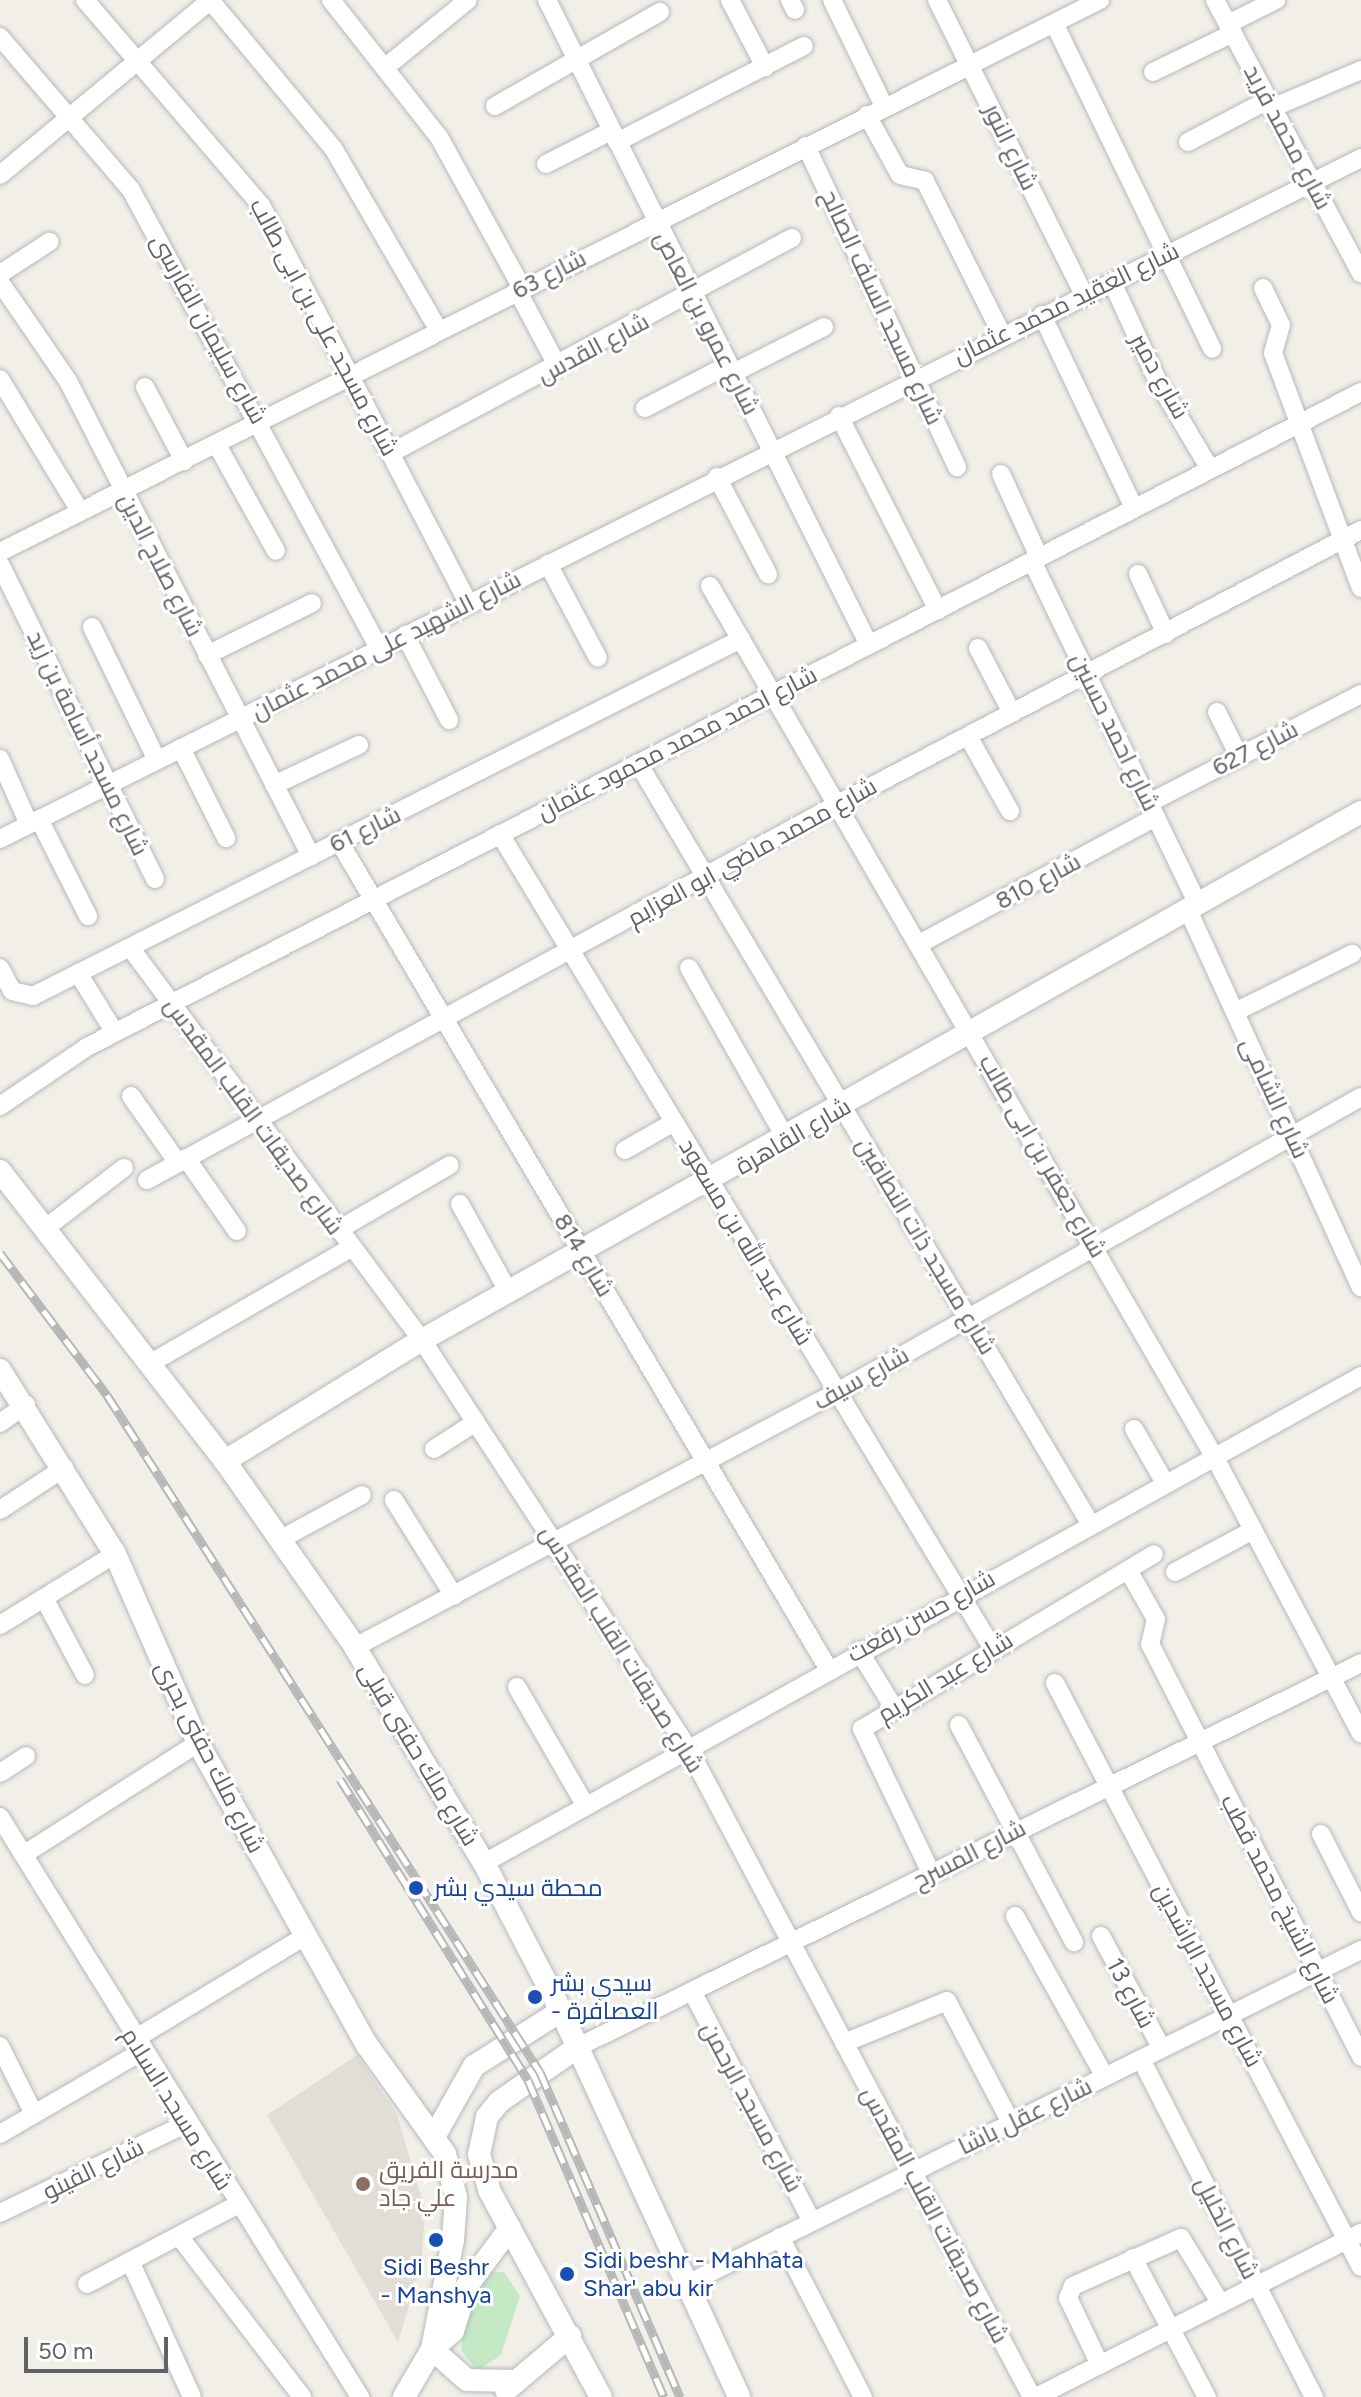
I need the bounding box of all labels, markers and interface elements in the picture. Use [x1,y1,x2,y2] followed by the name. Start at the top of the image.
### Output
[1238,60,1338,214] street label: شارع محمد فريد
[978,99,1044,195] street label: شارع النور
[815,185,949,429] street label: شارع مسجد السلف الصالح
[244,193,404,461] street label: شارع مسجد على بن ابى طالب
[648,226,766,420] street label: شارع عمرو بن العاص
[145,229,273,429] street label: شارع سليمان الفارسى
[949,236,1183,370] street label: شارع العقيد محمد عثمان
[507,243,591,305] street label: شارع 63
[532,306,654,390] street label: شارع القدس
[1125,328,1195,424] street label: شارع دمير
[113,488,209,642] street label: شارع صلاح الدين
[246,564,526,726] street label: شارع الشهيد على محمد عثمان
[21,626,155,860] street label: شارع مسجد أسامة بن زيد
[1064,648,1166,816] street label: شارع احمد حسنين
[532,660,822,826] street label: شارع احمد محمد محمود عثمان
[1207,714,1303,782] street label: شارع 627
[622,771,882,933] street label: شارع محمد ماضي ابو العزايم
[325,799,405,859] street label: شارع 61
[990,847,1086,915] street label: شارع 810
[158,992,350,1240] street label: شارع صديقات القلب المقدس
[1235,1033,1315,1163] street label: شارع الشامى
[973,1049,1113,1263] street label: شارع جعفر بن ابى طالب
[730,1091,856,1181] street label: شارع القاهرة
[850,1132,1002,1360] street label: شارع مسجد ذات النطاقين
[673,1133,819,1351] street label: شارع عبد الله بن مسعود
[548,1208,620,1302] street label: شارع 814
[808,1340,914,1416] street label: شارع سيف
[534,1520,710,1778] street label: شارع صديقات القلب المقدس
[842,1564,1000,1668] street label: شارع حسن رفعت
[872,1625,1018,1729] street label: شارع عبد الكريم
[149,1656,271,1858] street label: شارع ملك حفنى بحرى
[353,1657,485,1851] street label: شارع ملك حفنى قبلى
[1215,1789,1345,2009] street label: شارع الشيخ محمد قطب
[908,1813,1030,1895] street label: شارع المسرح
[434,1874,603,1902] place label: محطة سيدي بشر
[405,1877,427,1899] marker: محطة سيدي بشر
[1147,1878,1269,2072] street label: شارع مسجد الراشدين
[1101,1953,1161,2033] street label: شارع 13
[551,1969,659,2025] place label: سيدي بشر - العصافرة
[526,1988,544,2006] marker: سيدي بشر - العصافرة
[695,2017,809,2197] street label: شارع مسجد الرحمن
[115,2022,239,2196] street label: شارع مسجد السلام
[953,2071,1097,2161] street label: شارع عقل باشا
[855,2082,1015,2348] street label: شارع صديقات القلب المقدس
[38,2132,148,2206] street label: شارع الفينو
[379,2156,519,2212] place label: مدرسة الفريق علي جاد
[1189,2172,1265,2284] street label: شارع الخليل
[354,2175,372,2193] marker: مدرسة الفريق علي جاد
[427,2231,445,2249] marker: Sidi Beshr - Manshya
[583,2246,803,2302] place label: Sidi beshr - Mahhata Shar' abu kir
[381,2253,491,2309] place label: Sidi Beshr - Manshya
[558,2265,576,2283] marker: Sidi beshr - Mahhata Shar' abu kir
[28,2321,172,2371] scale bar
[38,2336,94,2365] text: 50 m

